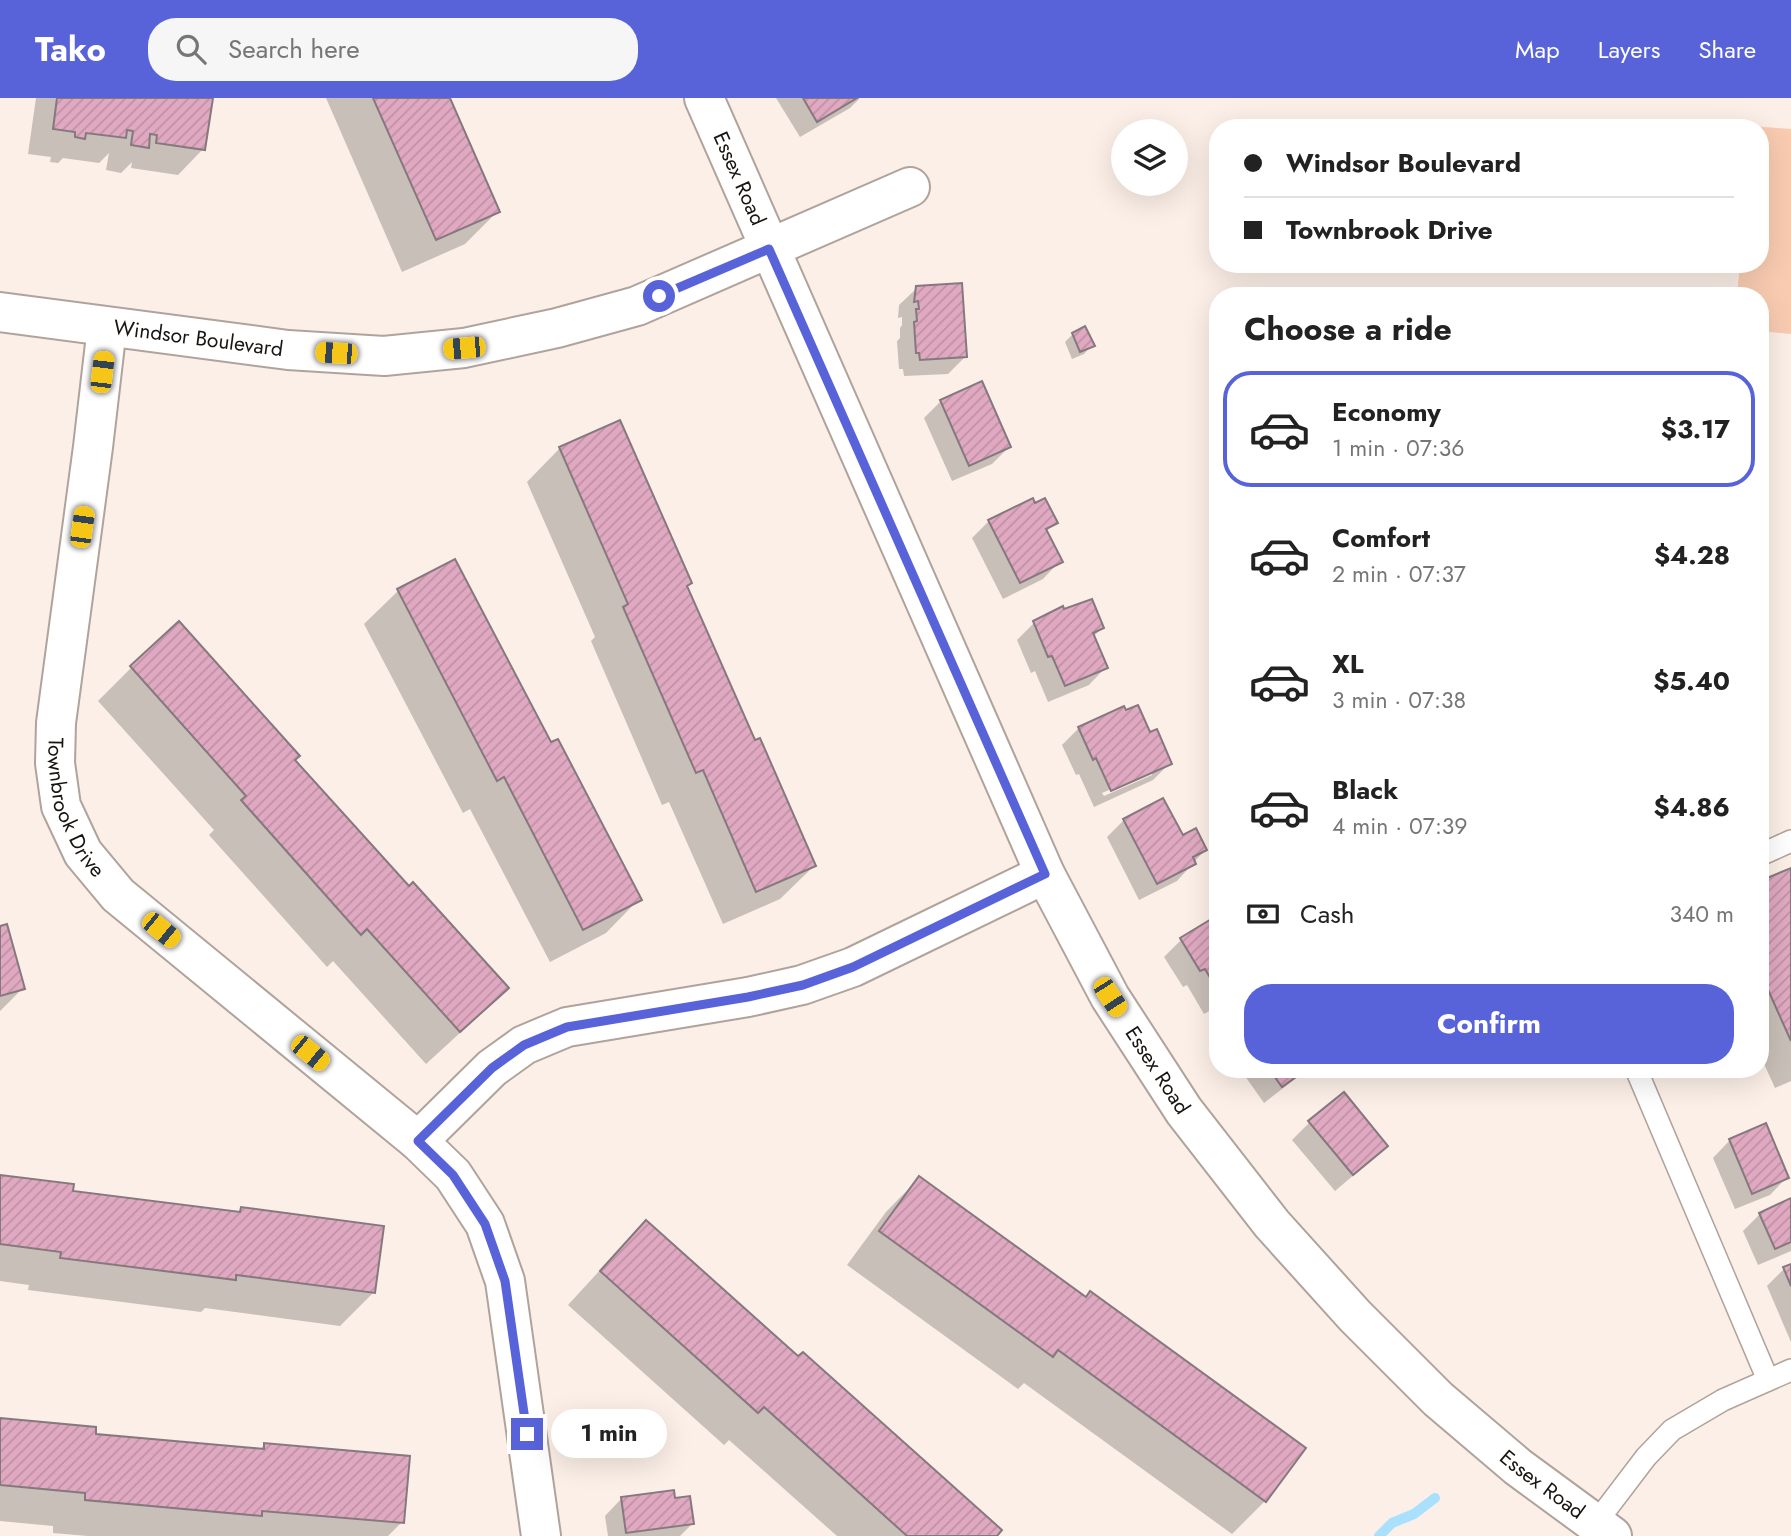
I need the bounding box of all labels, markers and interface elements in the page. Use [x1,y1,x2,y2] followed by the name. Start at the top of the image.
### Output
[148,18,638,81] search box
[35,26,106,73] text: Tako
[172,30,210,68] icon: search
[228,30,360,68] text: Search here
[1515,32,1560,67] text: Map
[1598,32,1660,67] text: Layers
[1698,32,1756,67] text: Share
[1111,119,1188,196] map controls
[1111,119,1188,196] button: layers
[706,127,773,230] street label: Essex Road
[1286,144,1521,182] text: Windsor Boulevard
[1286,211,1493,249] text: Townbrook Drive
[643,280,675,312] route start
[1244,306,1452,352] text: Choose a ride
[112,312,285,364] street label: Windsor Boulevard
[443,336,486,360] car
[315,341,358,365] car
[90,350,115,394] car
[1332,393,1441,431] text: Economy
[1248,398,1311,461] icon: car
[1661,410,1730,448] text: $3.17
[1332,431,1465,465] text: 1 min · 07:36
[69,505,96,549] car
[1332,519,1430,557] text: Comfort
[1248,524,1311,587] icon: car
[1654,536,1730,574] text: $4.28
[1332,557,1466,591] text: 2 min · 07:37
[1332,645,1364,683] text: XL
[1248,650,1311,713] icon: car
[1653,662,1730,700] text: $5.40
[1332,683,1466,717] text: 3 min · 07:38
[39,737,112,884] street label: Townbrook Drive
[1332,771,1398,809] text: Black
[1248,776,1311,839] icon: car
[1654,788,1730,826] text: $4.86
[1332,809,1468,843] text: 4 min · 07:39
[1244,895,1282,933] icon: cash
[1300,895,1354,933] text: Cash
[1669,897,1734,931] text: 340 m
[139,909,184,951] car
[1090,974,1131,1020] car
[1244,984,1734,1064] button: Confirm
[1118,1020,1197,1120] street label: Essex Road
[288,1032,333,1074] car
[552,1410,667,1458] callout: 1 min
[580,1416,638,1450] text: 1 min
[511,1418,543,1450] route end
[1493,1443,1591,1526] street label: Essex Road

